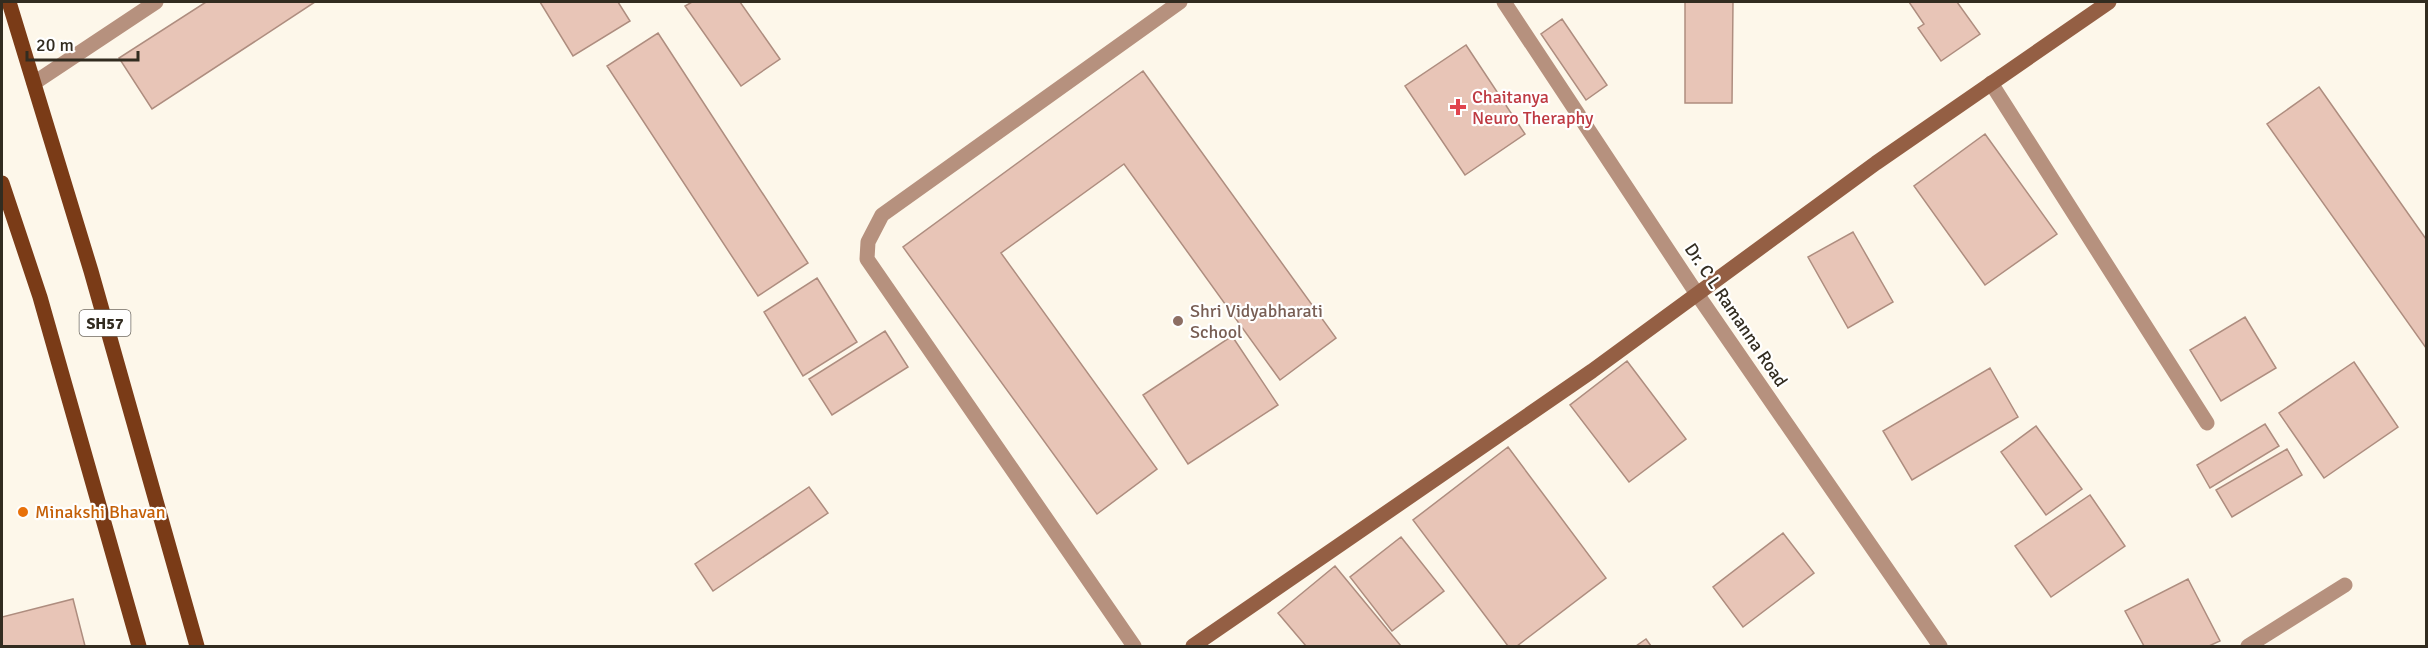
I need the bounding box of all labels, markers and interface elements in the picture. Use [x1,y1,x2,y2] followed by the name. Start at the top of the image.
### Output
[27,24,138,62] scale bar
[36,34,74,56] text: 20 m
[1472,86,1594,129] place label: Chaitanya Neuro Theraphy
[1449,98,1467,116] marker: Chaitanya Neuro Theraphy
[1680,239,1792,391] street label: Dr. C L Ramanna Road
[1190,300,1323,343] place label: Shri Vidyabharati School
[80,310,130,336] road number: SH57
[1171,314,1185,328] marker: Shri Vidyabharati School
[35,501,166,523] place label: Minakshi Bhavan
[16,505,30,519] marker: Minakshi Bhavan

